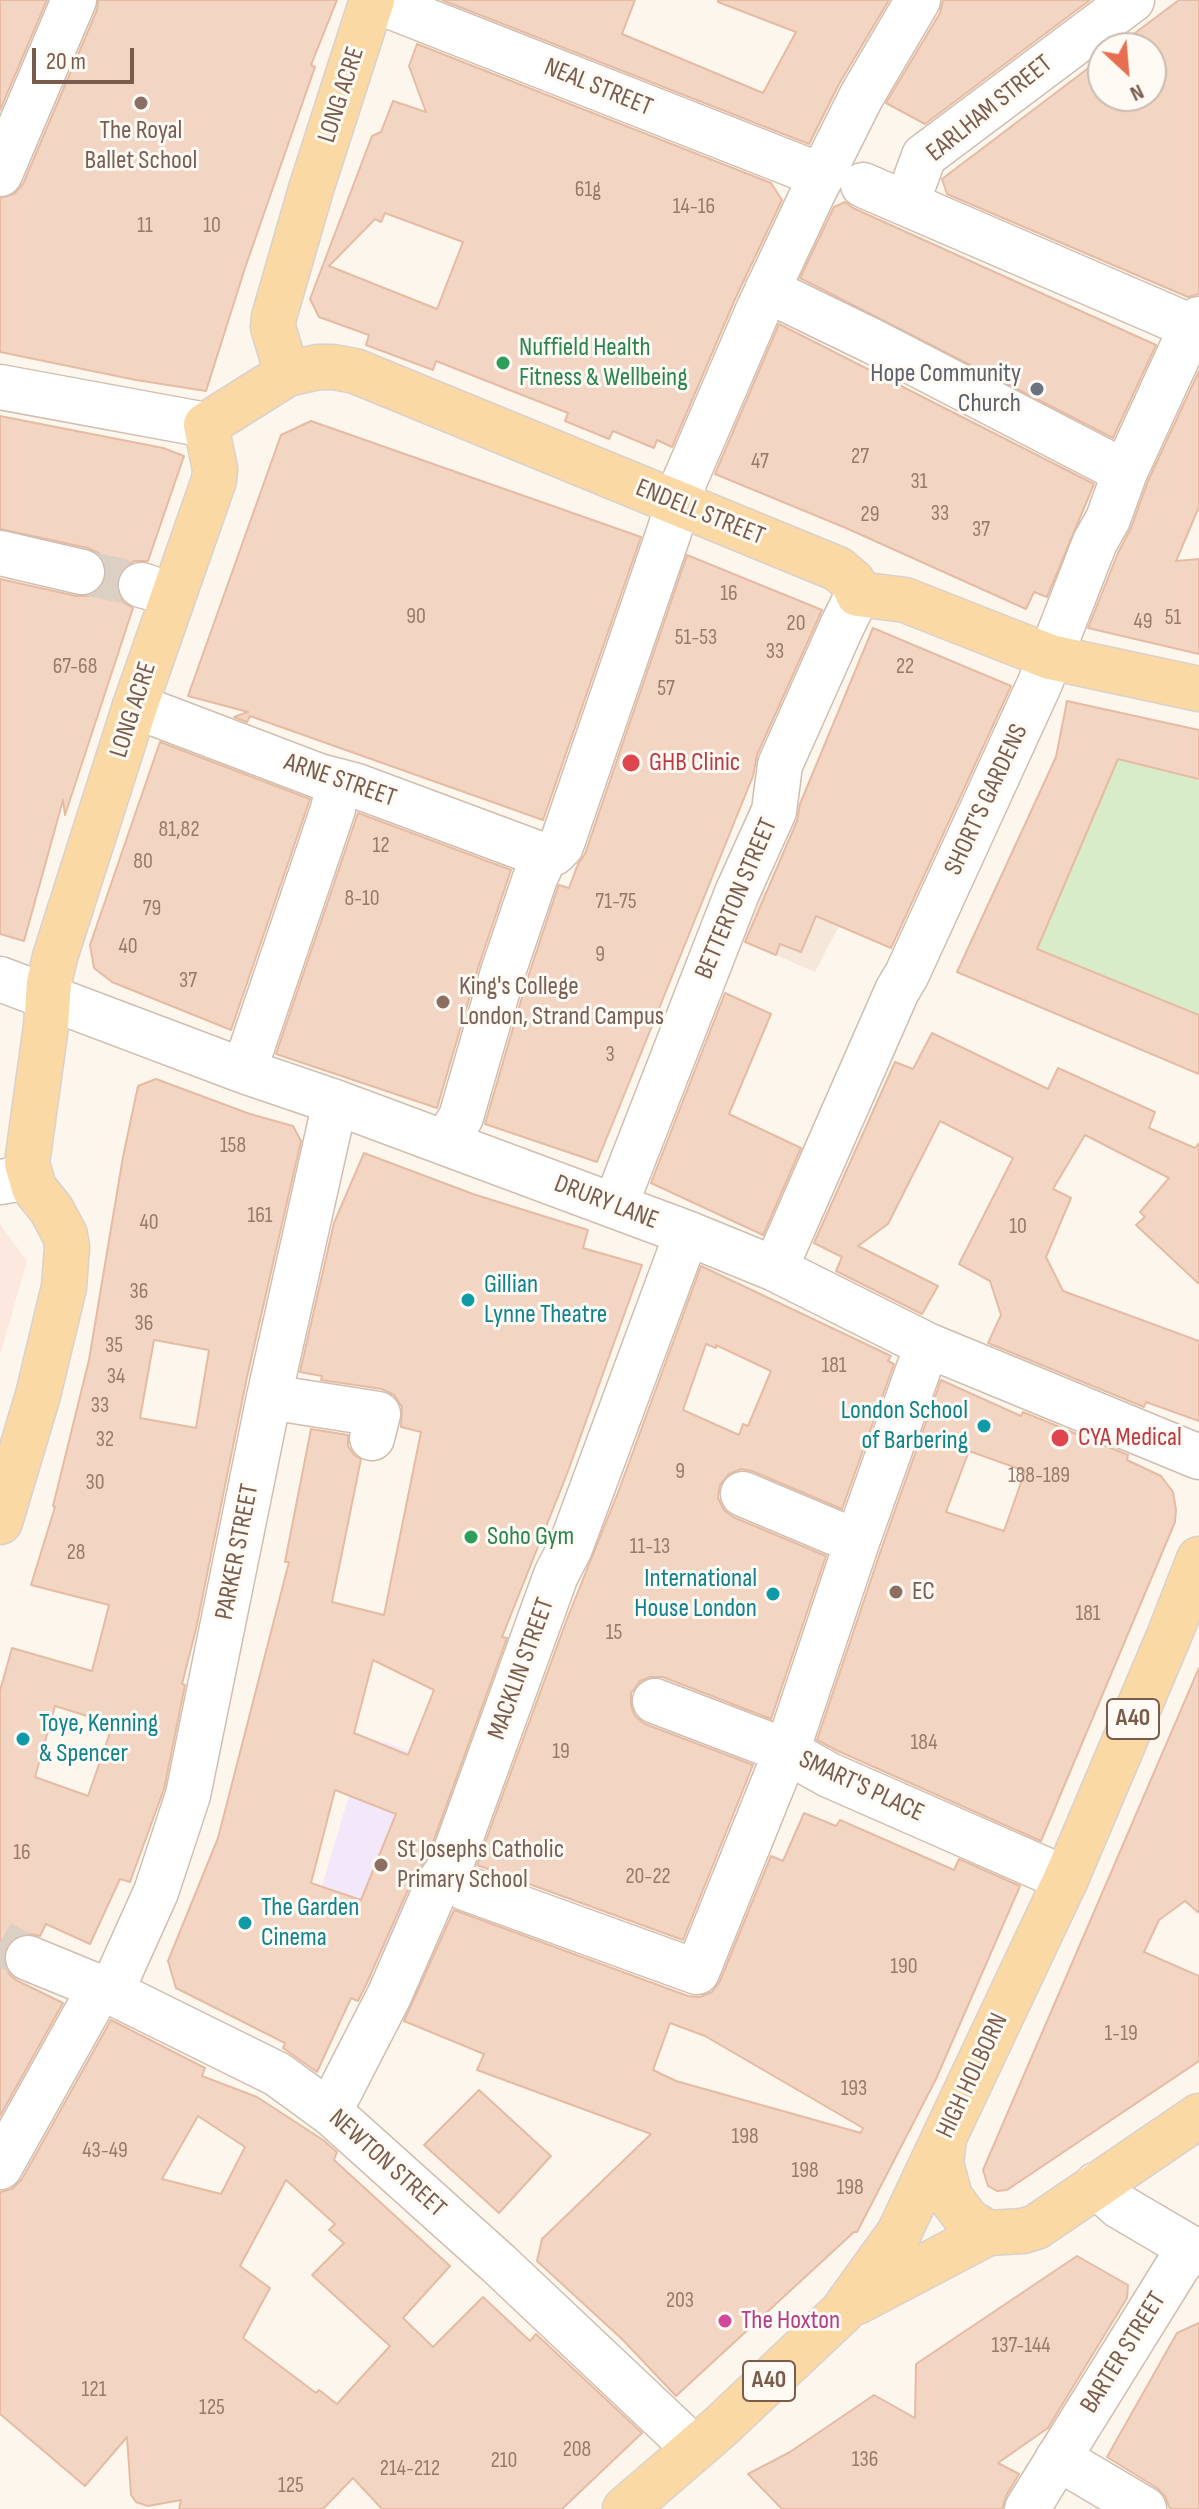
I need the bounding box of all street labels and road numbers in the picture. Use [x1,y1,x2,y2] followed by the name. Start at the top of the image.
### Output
[312,43,372,147] street label: LONG ACRE
[921,49,1059,169] street label: EARLHAM STREET
[539,52,657,124] street label: NEAL STREET
[631,473,769,553] street label: ENDELL STREET
[104,658,164,762] street label: LONG ACRE
[938,720,1036,880] street label: SHORT'S GARDENS
[280,747,400,815] street label: ARNE STREET
[689,814,785,984] street label: BETTERTON STREET
[549,1169,663,1237] street label: DRURY LANE
[210,1482,266,1622] street label: PARKER STREET
[482,1594,562,1744] street label: MACKLIN STREET
[1107,1699,1159,1739] road number: A40
[794,1744,928,1830] street label: SMART'S PLACE
[931,2009,1015,2143] street label: HIGH HOLBORN
[322,2103,452,2225] street label: NEWTON STREET
[1074,2287,1174,2419] street label: BARTER STREET
[743,2361,795,2401] road number: A40

